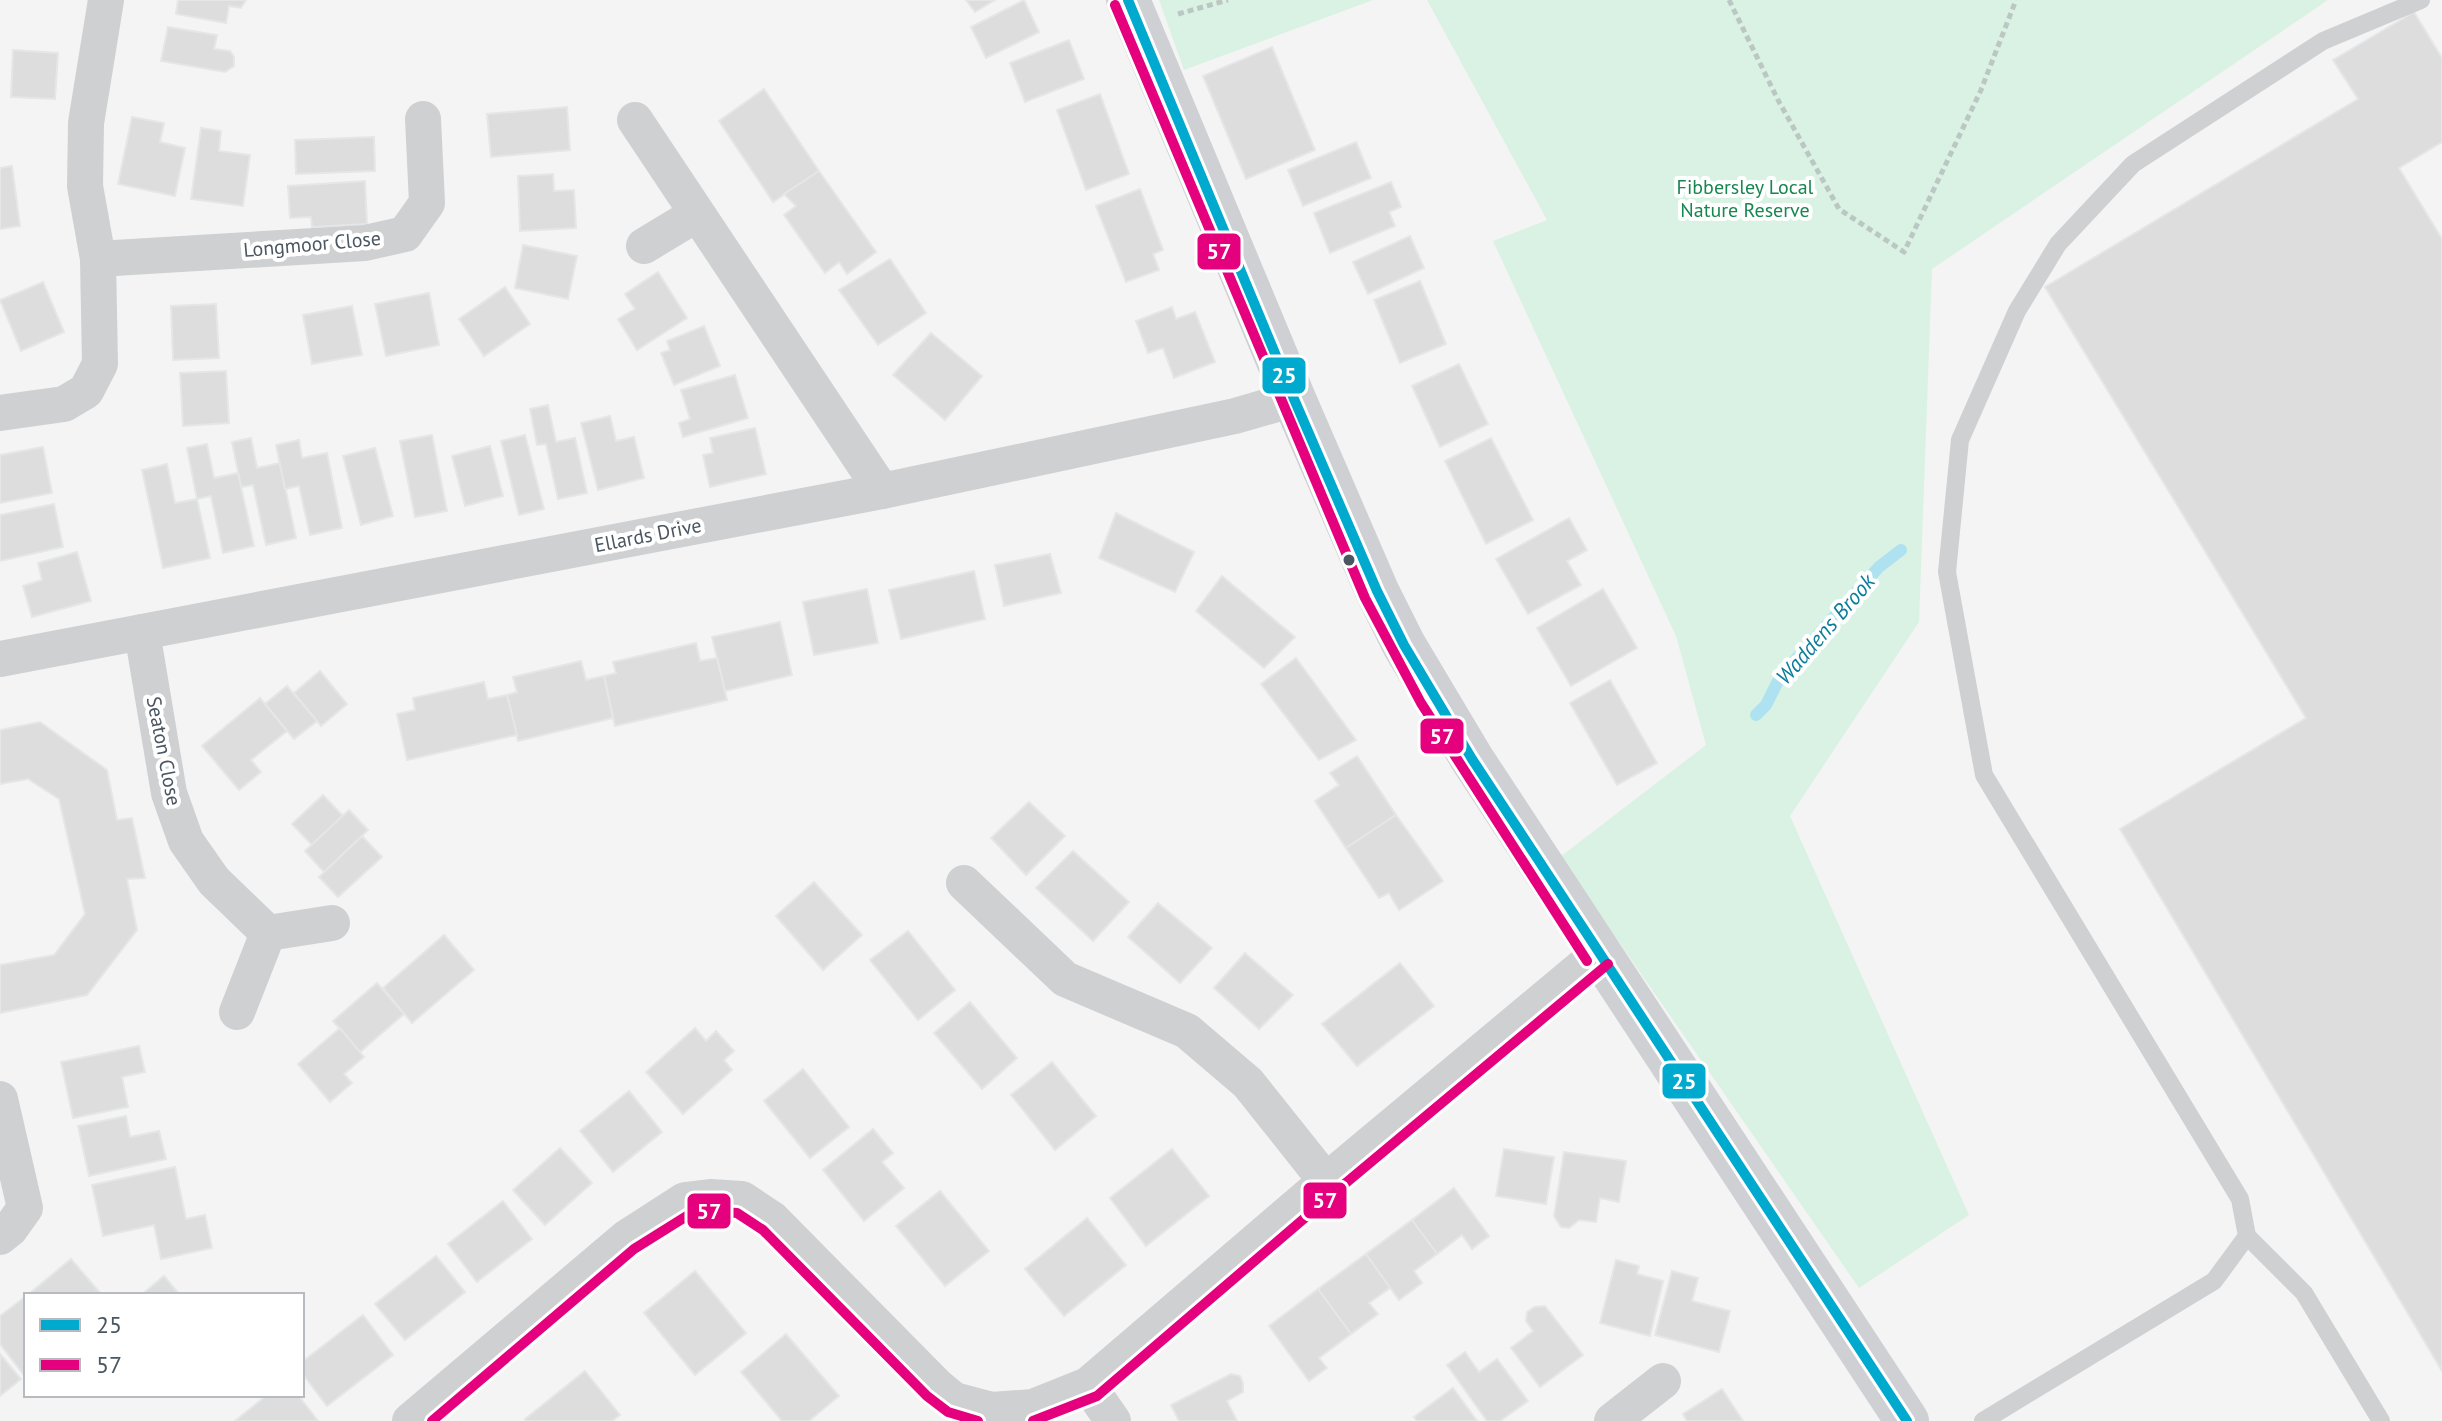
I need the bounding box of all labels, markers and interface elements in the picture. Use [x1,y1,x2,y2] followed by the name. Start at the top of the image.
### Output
[1677,174,1814,223] park label: Fibbersley Local Nature Reserve
[242,225,382,263] street label: Longmoor Close
[1196,232,1242,271] line badge: 57
[1207,237,1231,265] text: 57
[1261,356,1307,395] line badge: 25
[1272,361,1296,389] text: 25
[592,512,704,558] street label: Ellards Drive
[1341,552,1357,568] unlabelled marker
[1769,567,1881,690] water label: Waddens Brook
[141,694,187,808] street label: Seaton Close
[1419,717,1465,755] line badge: 57
[1430,722,1454,750] text: 57
[1661,1062,1707,1100] line badge: 25
[1672,1067,1696,1095] text: 25
[1302,1181,1348,1220] line badge: 57
[1313,1186,1337,1214] text: 57
[686,1192,732,1230] line badge: 57
[697,1197,721,1225] text: 57
[24,1293,304,1397] legend
[96,1309,122,1340] text: 25
[96,1349,122,1380] text: 57

